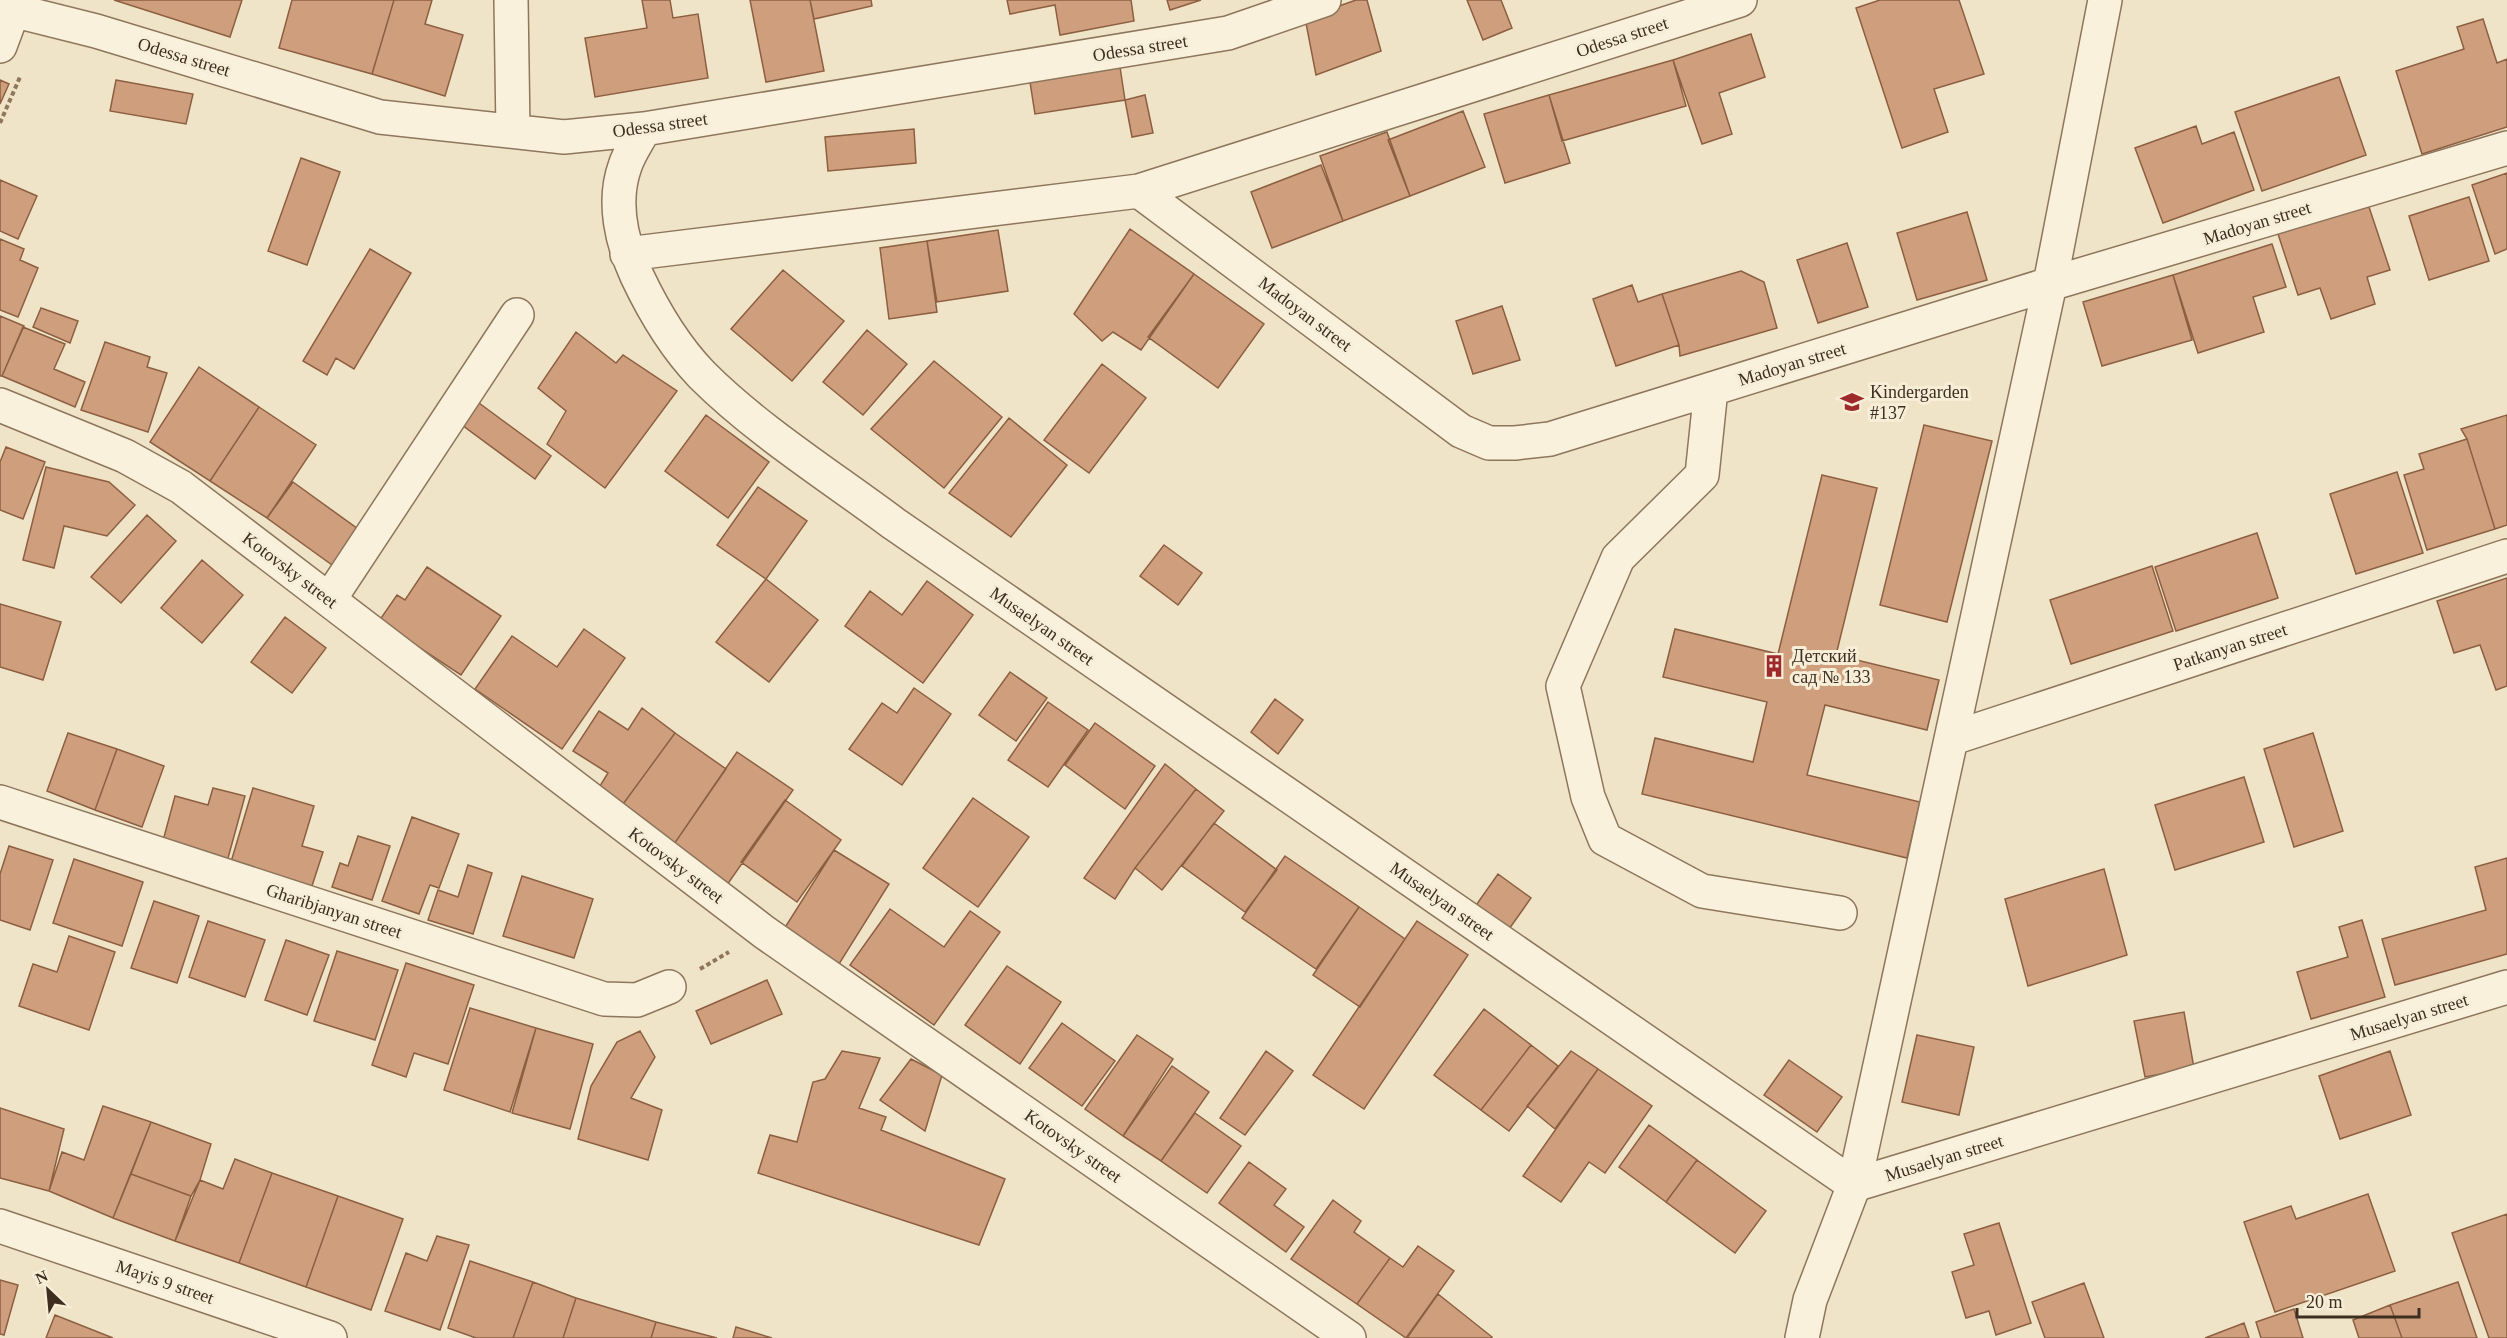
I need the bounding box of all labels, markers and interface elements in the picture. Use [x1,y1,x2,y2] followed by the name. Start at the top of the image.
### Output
[1574,13,1670,61] street label: Odessa street
[1091,31,1189,65] street label: Odessa street
[135,33,233,81] street label: Odessa street
[611,108,709,142] street label: Odessa street
[2201,197,2313,249] street label: Madoyan street
[1254,272,1356,356] street label: Madoyan street
[1736,338,1848,390] street label: Madoyan street
[1870,382,1969,423] place label: Kindergarden #137
[1839,389,1865,415] school or university icon: Kindergarden #137
[239,528,341,612] street label: Kotovsky street
[986,583,1098,669] street label: Musaelyan street
[2171,619,2289,675] street label: Patkanyan street
[1792,646,1871,687] place label: Детский сад № 133
[1761,653,1787,679] building icon: Детский сад № 133
[625,823,727,907] street label: Kotovsky street
[1386,858,1498,944] street label: Musaelyan street
[264,880,404,942] street label: Gharibjanyan street
[2348,990,2470,1044] street label: Musaelyan street
[1021,1105,1125,1187] street label: Kotovsky street
[1883,1131,2005,1185] street label: Musaelyan street
[114,1256,216,1308] street label: Mayis 9 street
[18,1260,78,1320] north arrow
[33,1267,51,1287] text: N
[2297,1281,2418,1319] scale bar
[2306,1292,2343,1312] text: 20 m

